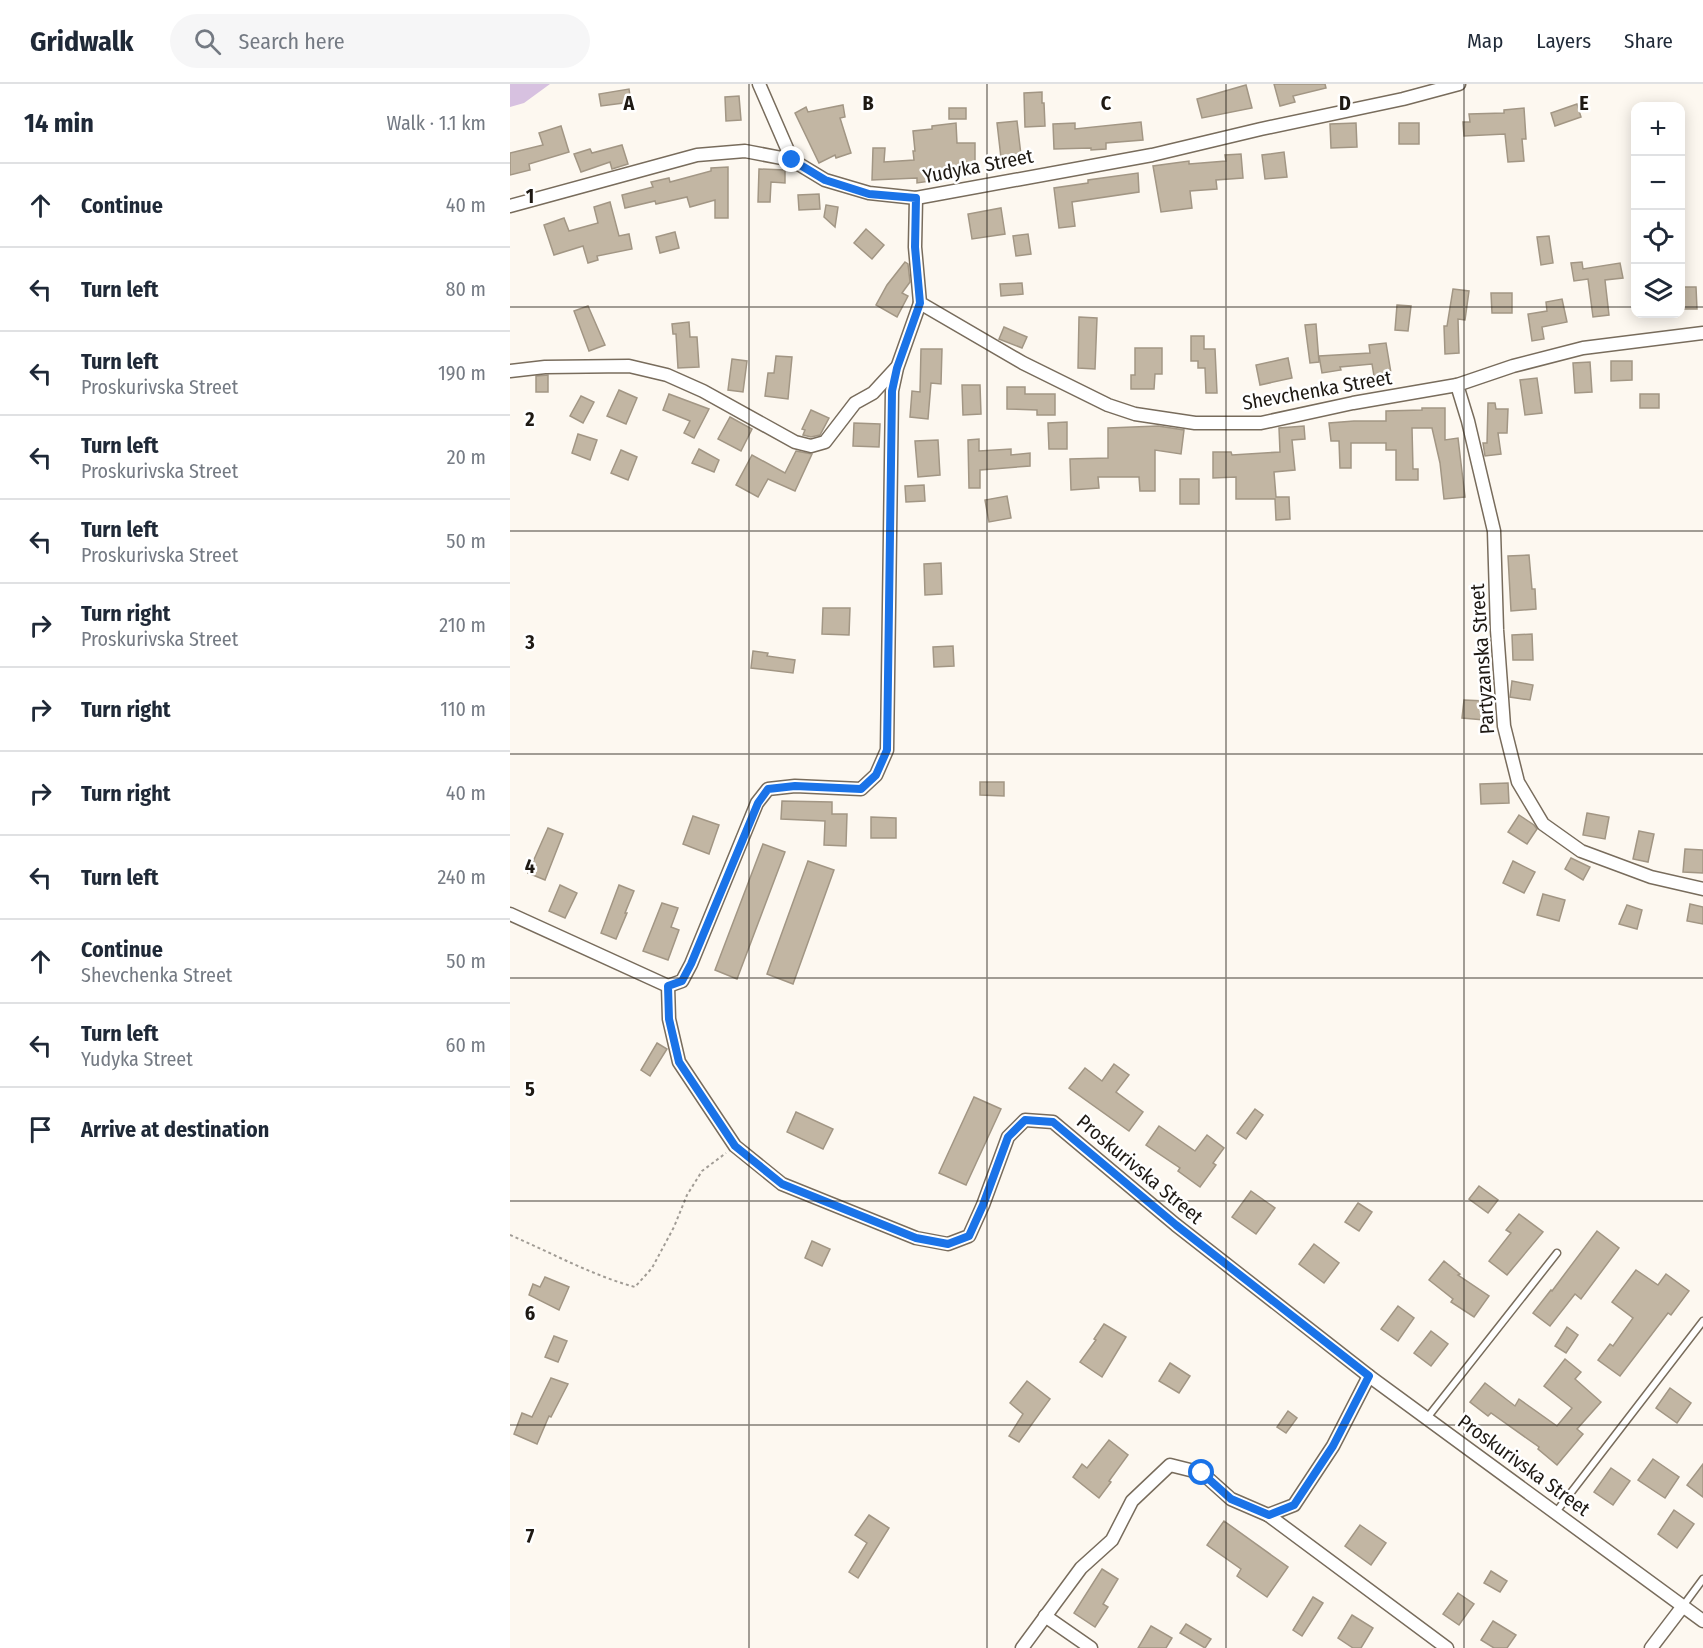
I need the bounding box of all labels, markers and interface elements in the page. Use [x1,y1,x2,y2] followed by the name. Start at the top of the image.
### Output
[170,14,590,68] search box
[30,25,134,58] text: Gridwalk
[191,25,224,58] icon: search
[239,28,345,55] text: Search here
[1467,28,1503,54] text: Map
[1536,28,1591,54] text: Layers
[1624,28,1673,54] text: Share
[623,91,636,115] text: A
[862,91,874,115] text: B
[1101,91,1112,115] text: C
[1339,91,1351,115] text: D
[1579,91,1589,115] text: E
[1631,102,1685,318] map controls
[1631,102,1685,156] button: +
[24,108,94,139] text: 14 min
[387,111,486,135] text: Walk · 1.1 km
[921,143,1036,188] street label: Yudyka Street
[778,146,804,172] route end
[1631,156,1685,210] button: −
[526,184,534,208] text: 1
[24,189,57,222] icon: ahead
[81,192,163,219] text: Continue
[446,193,486,217] text: 40 m
[1631,210,1685,264] button: locate
[1631,264,1685,318] button: layers
[24,273,57,306] icon: left
[81,276,159,303] text: Turn left
[446,277,486,301] text: 80 m
[81,348,159,375] text: Turn left
[24,357,57,390] icon: left
[438,361,486,385] text: 190 m
[1240,365,1394,415] street label: Shevchenka Street
[81,375,238,399] text: Proskurivska Street
[524,407,535,431] text: 2
[81,432,159,459] text: Turn left
[24,441,57,474] icon: left
[447,445,486,469] text: 20 m
[81,459,238,483] text: Proskurivska Street
[81,516,159,543] text: Turn left
[24,525,57,558] icon: left
[446,529,486,553] text: 50 m
[81,543,238,567] text: Proskurivska Street
[1465,582,1499,735] street label: Partyzanska Street
[81,600,170,627] text: Turn right
[24,609,57,642] icon: right
[439,613,486,637] text: 210 m
[81,627,238,651] text: Proskurivska Street
[524,630,535,654] text: 3
[24,693,57,726] icon: right
[81,696,170,723] text: Turn right
[440,697,486,721] text: 110 m
[24,777,57,810] icon: right
[81,780,170,807] text: Turn right
[446,781,486,805] text: 40 m
[525,854,535,878] text: 4
[24,861,57,894] icon: left
[81,864,159,891] text: Turn left
[437,865,486,889] text: 240 m
[81,936,163,963] text: Continue
[24,945,57,978] icon: ahead
[446,949,486,973] text: 50 m
[81,963,232,987] text: Shevchenka Street
[81,1020,159,1047] text: Turn left
[24,1029,57,1062] icon: left
[446,1033,486,1057] text: 60 m
[81,1047,193,1071] text: Yudyka Street
[525,1077,535,1101] text: 5
[1072,1109,1208,1229] street label: Proskurivska Street
[24,1113,57,1146] icon: arrive
[81,1116,269,1143] text: Arrive at destination
[525,1301,535,1325] text: 6
[1453,1409,1595,1521] street label: Proskurivska Street
[1188,1459,1214,1485] route start
[526,1524,535,1548] text: 7

